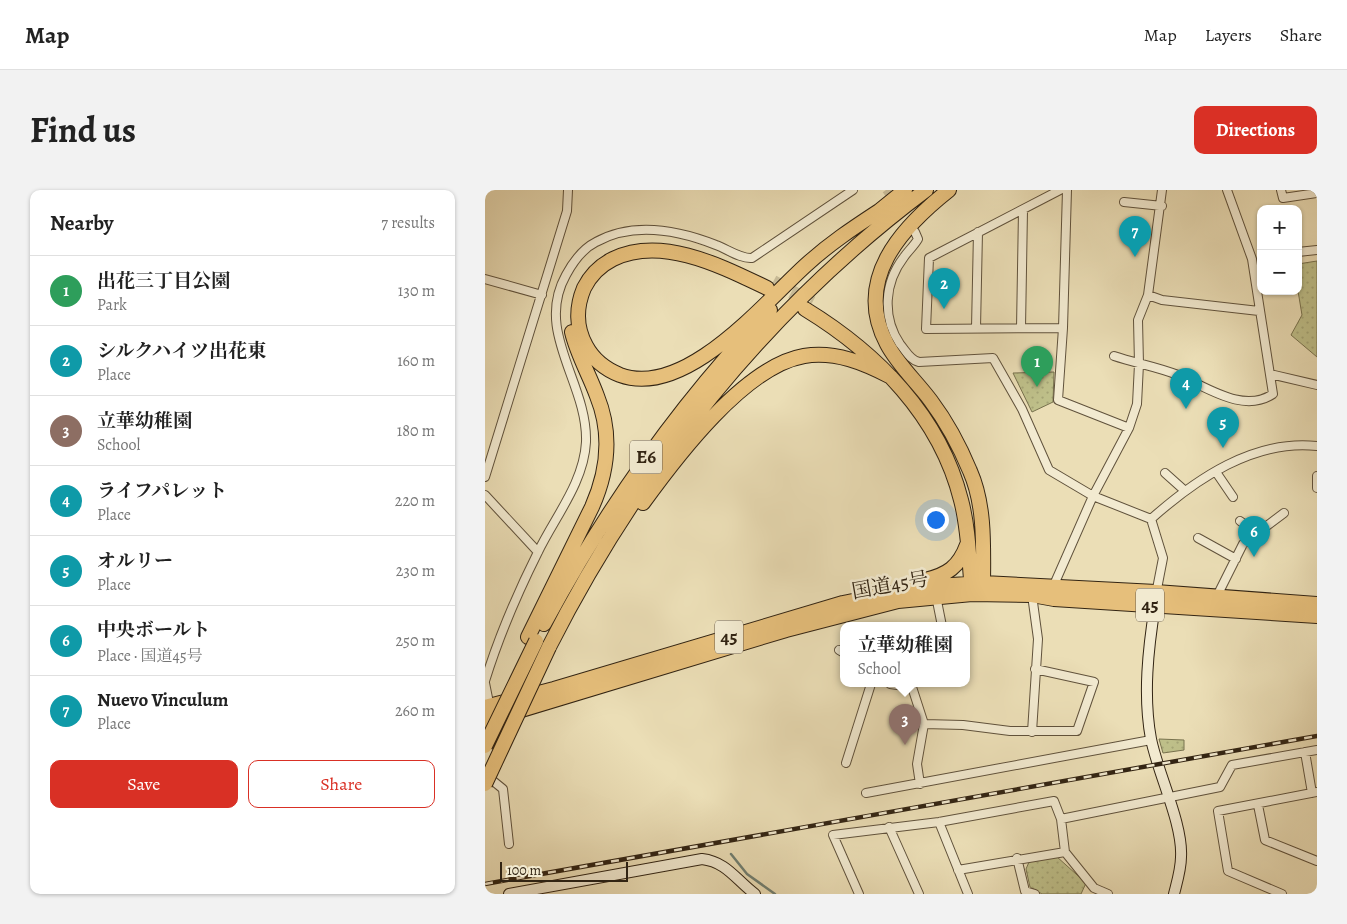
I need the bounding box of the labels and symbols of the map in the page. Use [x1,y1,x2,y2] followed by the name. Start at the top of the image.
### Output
[1119,216,1151,257] pin: 7
[928,268,960,309] pin: 2
[1021,346,1053,387] pin: 1
[1170,368,1202,409] pin: 4
[1207,407,1239,448] pin: 5
[630,440,662,474] road number: E6
[923,507,949,533] your location
[1238,516,1270,557] pin: 6
[849,565,931,605] street label: 国道45号
[1136,588,1164,622] road number: 45
[715,621,743,654] road number: 45
[889,704,921,745] pin: 3
[500,859,627,882] scale bar

